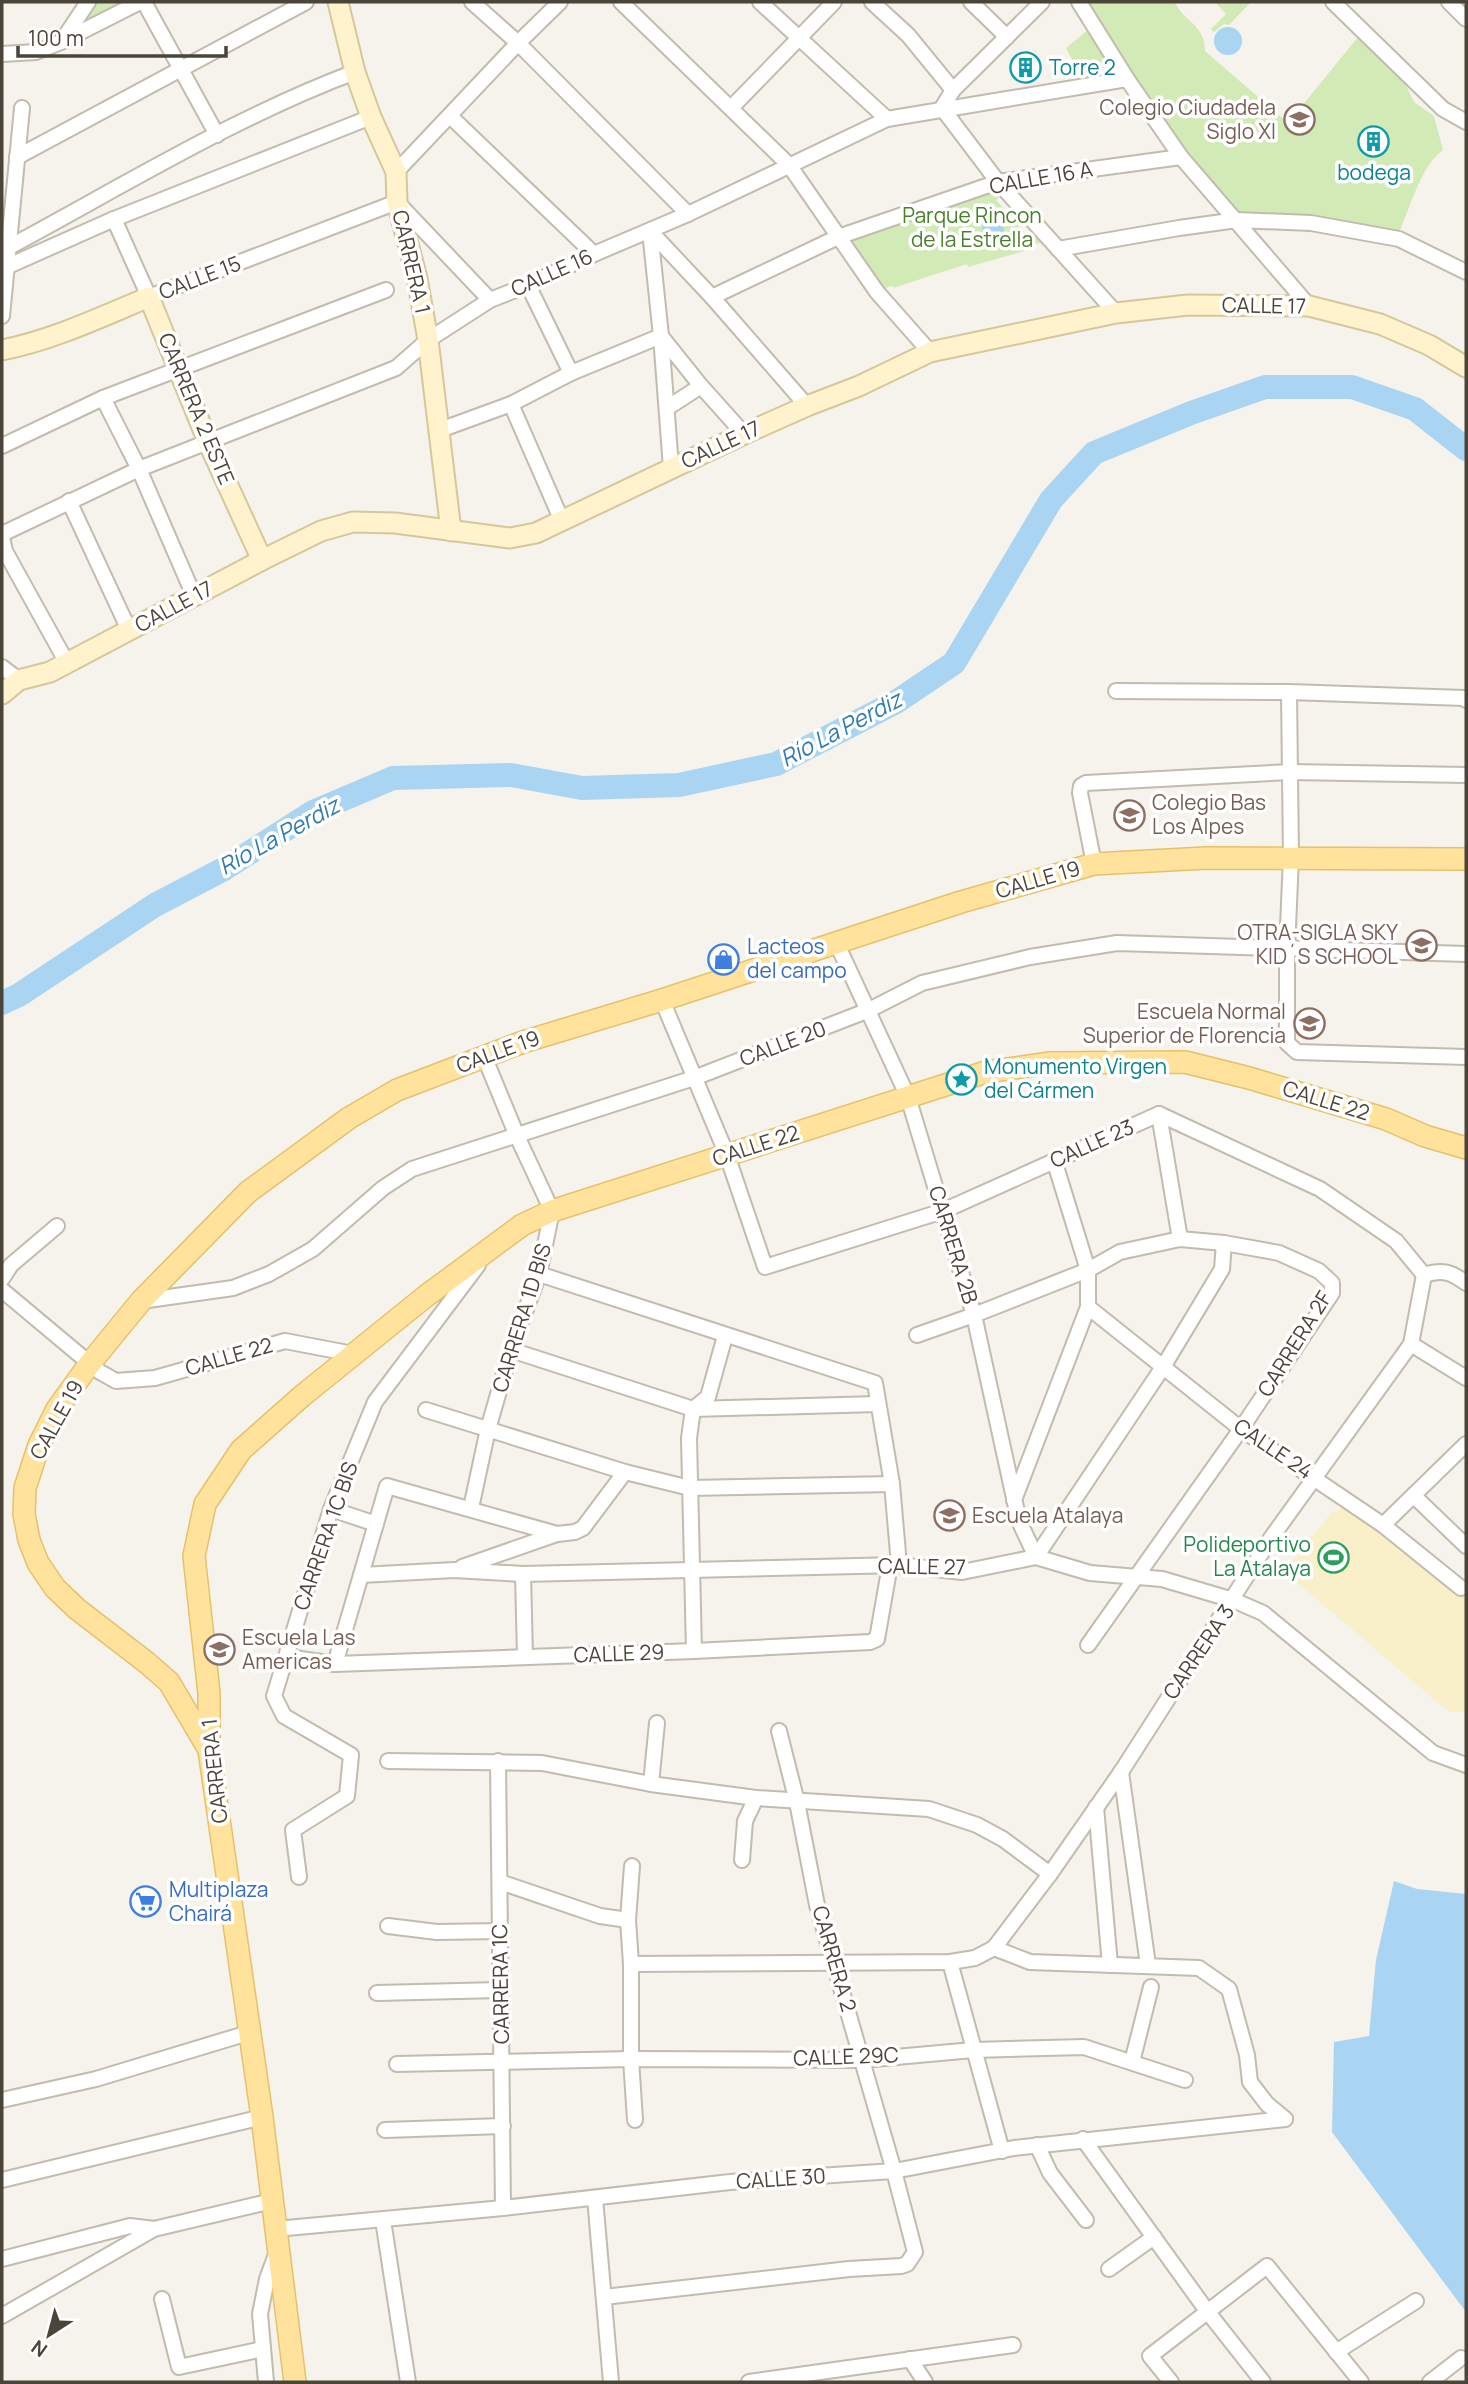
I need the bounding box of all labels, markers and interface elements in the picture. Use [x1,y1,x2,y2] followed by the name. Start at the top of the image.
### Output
[18,14,226,58] scale bar
[28,24,84,52] text: 100 m
[1009,51,1043,85] building icon: Torre 2
[1049,53,1116,81] place label: Torre 2
[1100,93,1276,145] place label: Colegio Ciudadela Siglo XI
[1282,103,1316,137] school or university icon: Colegio Ciudadela Siglo XI
[1357,124,1391,158] building icon: bodega
[987,154,1095,200] street label: CALLE 16 A
[1337,158,1411,186] place label: bodega
[902,201,1042,253] park label: Parque Rincon de la Estrella
[386,207,437,316] street label: CARRERA 1
[506,242,597,303] street label: CALLE 16
[155,249,245,306] street label: CALLE 15
[1222,290,1306,320] street label: CALLE 17
[152,329,241,489] street label: CARRERA 2 ESTE
[676,414,765,475] street label: CALLE 17
[130,574,217,638] street label: CALLE 17
[774,681,910,774] water label: Río La Perdiz
[212,787,347,882] water label: Río La Perdiz
[1152,788,1266,840] place label: Colegio Bas Los Alpes
[1112,798,1146,832] school or university icon: Colegio Bas Los Alpes
[992,854,1083,904] street label: CALLE 19
[1237,918,1398,970] place label: OTRA-SIGLA SKY KID´S SCHOOL
[1404,928,1438,962] school or university icon: OTRA-SIGLA SKY KID´S SCHOOL
[747,932,847,984] place label: Lacteos del campo
[707,942,741,976] shop icon: Lacteos del campo
[1083,997,1286,1049] place label: Escuela Normal Superior de Florencia
[1292,1007,1326,1041] school or university icon: Escuela Normal Superior de Florencia
[735,1014,830,1072] street label: CALLE 20
[452,1023,543,1079] street label: CALLE 19
[984,1052,1167,1104] place label: Monumento Virgen del Cármen
[944,1062,978,1096] place icon: Monumento Virgen del Cármen
[1279,1074,1373,1127] street label: CALLE 22
[1045,1112,1138,1174] street label: CALLE 23
[709,1118,803,1172] street label: CALLE 22
[923,1182,985,1307] street label: CARRERA 2B
[485,1240,557,1396] street label: CARRERA 1D BIS
[1251,1285,1338,1402] street label: CARRERA 2F
[182,1330,276,1382] street label: CALLE 22
[23,1375,89,1464] street label: CALLE 19
[1229,1412,1318,1485] street label: CALLE 24
[287,1458,364,1614] street label: CARRERA 1C BIS
[932,1499,966,1533] school or university icon: Escuela Atalaya
[972,1501,1123,1529] place label: Escuela Atalaya
[1183,1530,1311,1582] place label: Polideportivo La Atalaya
[1317,1540,1351,1574] sports icon: Polideportivo La Atalaya
[878,1551,966,1581] street label: CALLE 27
[1156,1599,1240,1704] street label: CARRERA 3
[242,1623,356,1675] place label: Escuela Las Americas
[202,1633,236,1667] school or university icon: Escuela Las Americas
[573,1637,665,1669] street label: CALLE 29
[195,1717,233,1825] street label: CARRERA 1
[169,1875,269,1927] place label: Multiplaza Chairá
[129,1885,163,1919] supermarket icon: Multiplaza Chairá
[806,1902,863,2015] street label: CARRERA 2
[485,1924,515,2044] street label: CARRERA 1C
[793,2040,899,2072] street label: CALLE 29C
[735,2161,827,2195] street label: CALLE 30
[14,2300,84,2370] north arrow
[26,2334,52,2363] text: N

